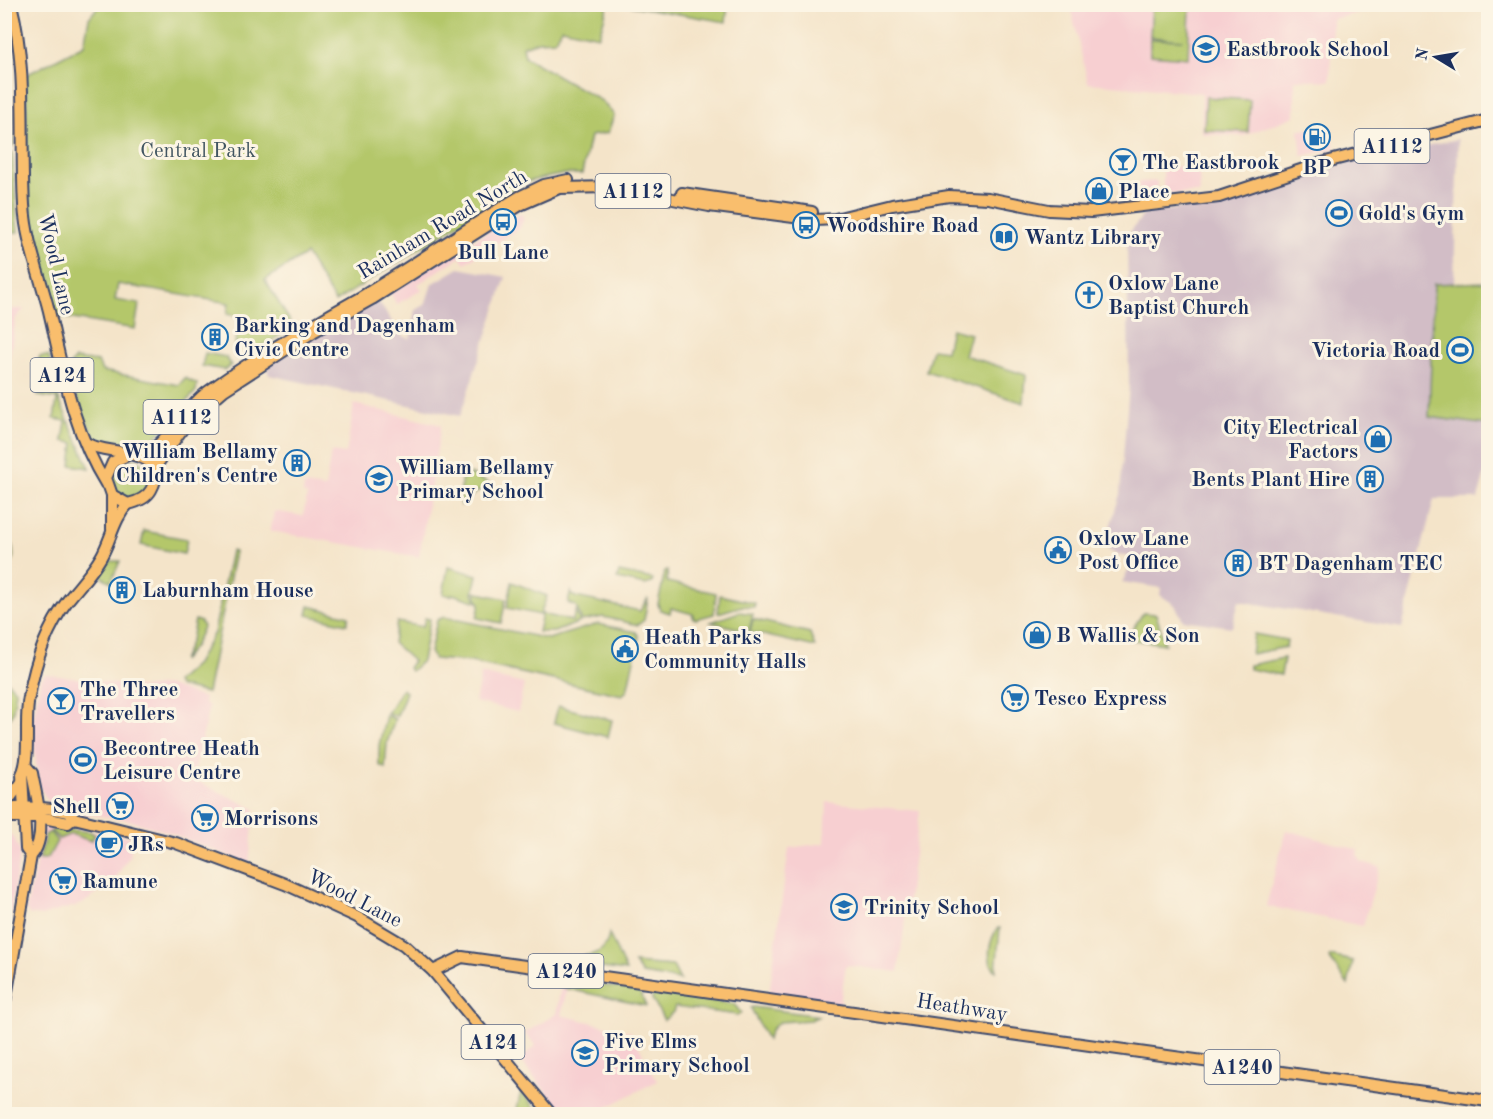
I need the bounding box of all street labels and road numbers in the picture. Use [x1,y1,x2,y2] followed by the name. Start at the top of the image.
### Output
[1354,129,1430,163] road number: A1112
[354,166,531,284] street label: Rainham Road North
[596,174,670,208] road number: A1112
[34,212,77,317] street label: Wood Lane
[31,358,94,392] road number: A124
[144,400,219,434] road number: A1112
[303,866,405,932] street label: Wood Lane
[528,954,604,988] road number: A1240
[915,991,1009,1026] street label: Heathway
[462,1025,524,1059] road number: A124
[1204,1050,1280,1084] road number: A1240

